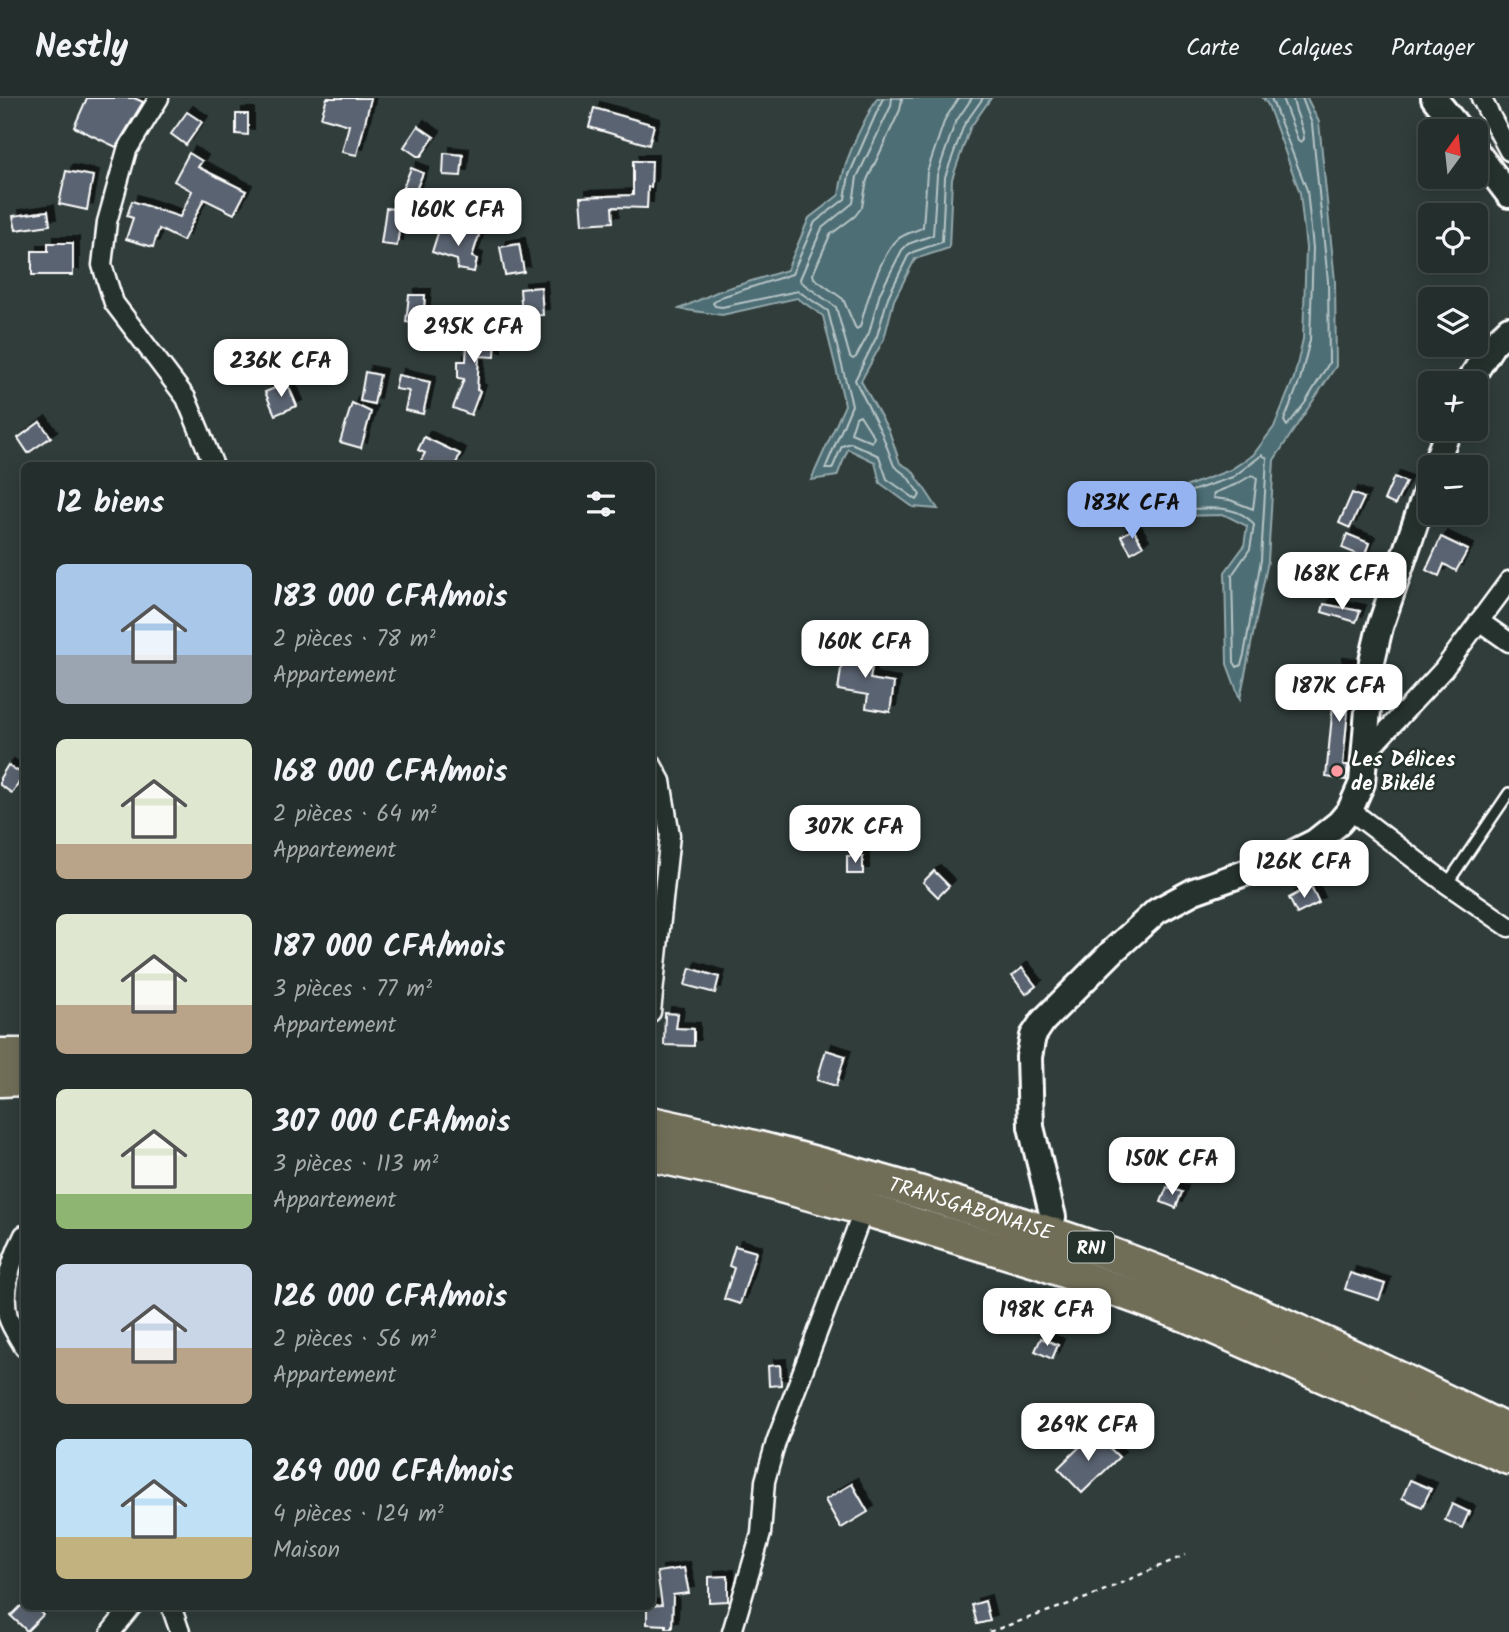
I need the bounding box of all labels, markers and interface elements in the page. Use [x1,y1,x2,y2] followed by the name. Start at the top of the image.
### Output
[35,22,128,75] text: Nestly
[1186,29,1240,68] text: Carte
[1278,29,1353,68] text: Calques
[1391,29,1474,68] text: Partager
[1418,119,1488,189] north arrow
[1418,119,1488,525] map controls
[386,188,530,248] pin: 160K CFA
[410,193,506,229] text: 160K CFA
[1418,203,1488,273] button: locate
[1418,287,1488,357] button: layers
[402,306,546,365] pin: 295K CFA
[424,310,524,346] text: 295K CFA
[209,340,353,399] pin: 236K CFA
[230,344,332,380] text: 236K CFA
[1418,371,1488,441] button: +
[1418,455,1488,525] button: −
[56,480,164,528] text: 12 biens
[1060,482,1204,541] pin: 183K CFA
[582,485,620,523] icon: filters
[1084,486,1180,522] text: 183K CFA
[1270,552,1414,612] pin: 168K CFA
[1294,557,1390,593] text: 168K CFA
[273,574,508,622] text: 183 000 CFA/mois
[112,592,196,676] icon: home
[793,620,937,680] pin: 160K CFA
[273,622,435,658] text: 2 pièces · 78 m²
[817,625,913,661] text: 160K CFA
[273,658,396,694] text: Appartement
[1267,664,1411,724] pin: 187K CFA
[1291,669,1387,705] text: 187K CFA
[1351,744,1456,801] place label: Les Délices de Bikélé
[273,749,507,797] text: 168 000 CFA/mois
[1329,763,1345,779] marker: Les Délices de Bikélé
[112,767,196,851] icon: home
[273,797,436,833] text: 2 pièces · 64 m²
[783,806,927,865] pin: 307K CFA
[805,810,905,846] text: 307K CFA
[273,833,396,869] text: Appartement
[1232,840,1376,900] pin: 126K CFA
[1256,845,1352,881] text: 126K CFA
[273,924,505,972] text: 187 000 CFA/mois
[112,942,196,1026] icon: home
[273,972,432,1008] text: 3 pièces · 77 m²
[273,1008,396,1044] text: Appartement
[273,1099,510,1147] text: 307 000 CFA/mois
[112,1117,196,1201] icon: home
[1100,1138,1244,1197] pin: 150K CFA
[1125,1142,1219,1178] text: 150K CFA
[273,1147,438,1183] text: 3 pièces · 113 m²
[884,1169,1057,1251] street label: TRANSGABONAISE
[273,1183,396,1219] text: Appartement
[1068,1232,1114,1262] road number: RN1
[273,1274,507,1322] text: 126 000 CFA/mois
[975,1288,1119,1348] pin: 198K CFA
[112,1292,196,1376] icon: home
[999,1293,1095,1329] text: 198K CFA
[273,1322,436,1358] text: 2 pièces · 56 m²
[273,1358,396,1394] text: Appartement
[1016,1404,1160,1463] pin: 269K CFA
[1037,1408,1139,1444] text: 269K CFA
[273,1449,513,1497] text: 269 000 CFA/mois
[112,1467,196,1551] icon: home
[273,1497,444,1533] text: 4 pièces · 124 m²
[273,1533,340,1569] text: Maison

